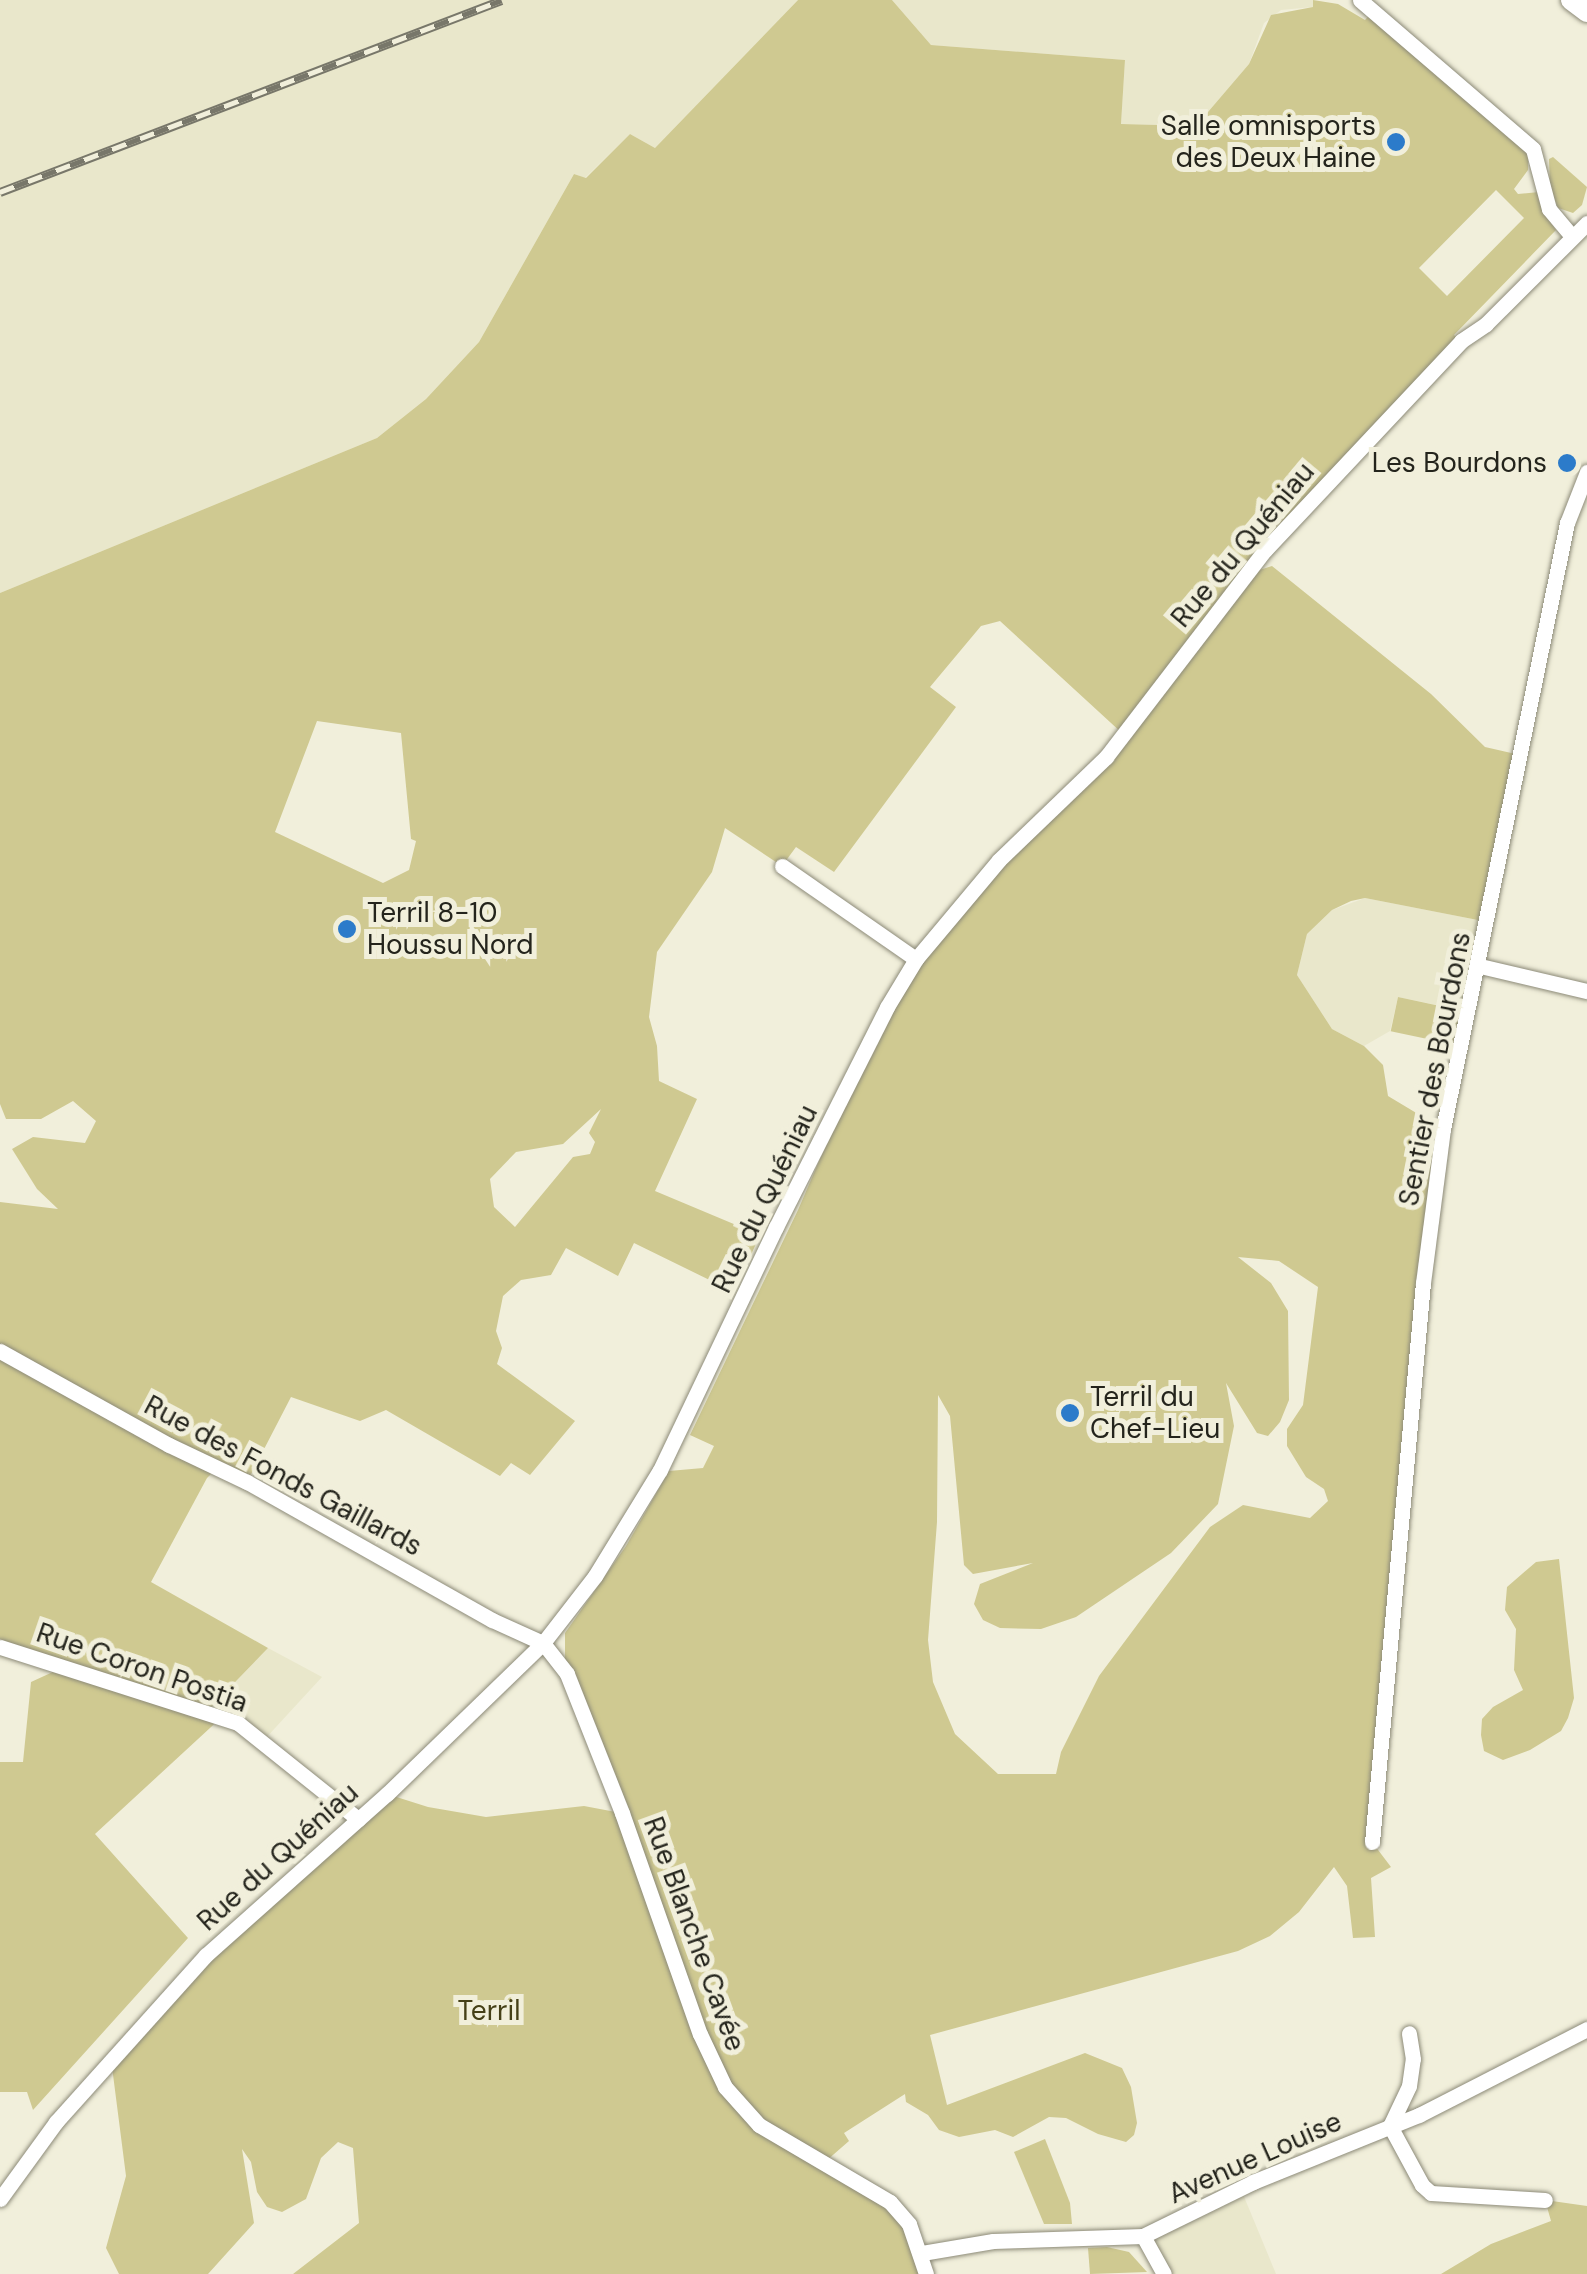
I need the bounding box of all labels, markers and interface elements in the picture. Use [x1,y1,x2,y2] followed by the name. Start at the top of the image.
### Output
[1161,109,1376,175] place label: Salle omnisports des Deux Haine
[1385,131,1407,153] marker: Salle omnisports des Deux Haine
[1372,446,1547,480] place label: Les Bourdons
[1556,452,1578,474] marker: Les Bourdons
[1164,456,1322,634] street label: Rue du Quéniau
[367,896,534,962] place label: Terril 8-10 Houssu Nord
[336,918,358,940] marker: Terril 8-10 Houssu Nord
[1392,929,1478,1209] street label: Sentier des Bourdons
[705,1100,825,1298] street label: Rue du Quéniau
[1090,1380,1220,1446] place label: Terril du Chef-Lieu
[138,1389,428,1563] street label: Rue des Fonds Gaillards
[1059,1402,1081,1424] marker: Terril du Chef-Lieu
[32,1616,252,1720] street label: Rue Coron Postia
[191,1776,365,1938] street label: Rue du Quéniau
[636,1812,752,2056] street label: Rue Blanche Cavée
[458,1994,520,2028] park label: Terril
[1163,2105,1347,2211] street label: Avenue Louise

